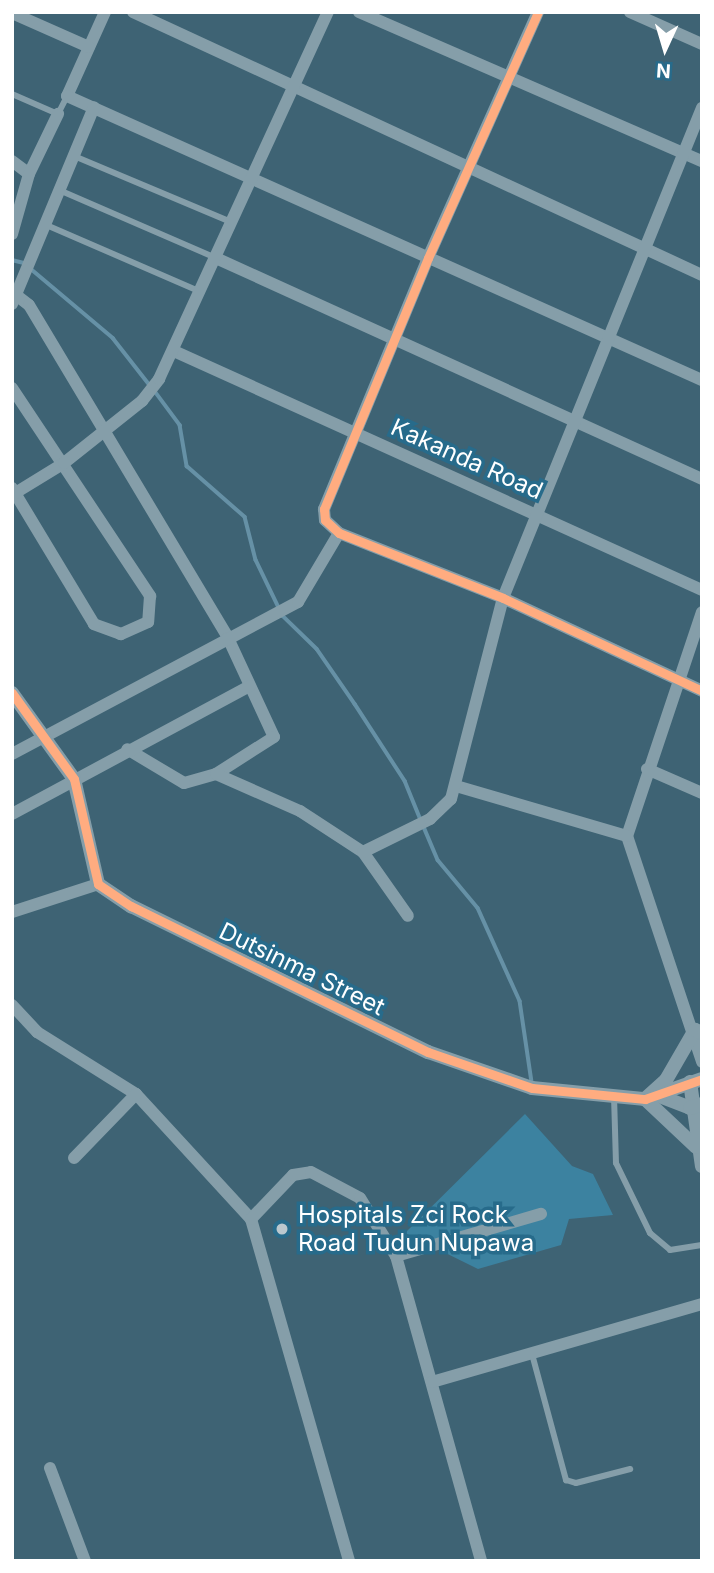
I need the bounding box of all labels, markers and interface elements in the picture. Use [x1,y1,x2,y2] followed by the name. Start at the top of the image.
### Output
[630,14,700,84] north arrow
[655,58,672,82] text: N
[387,413,547,505] street label: Kakanda Road
[214,916,390,1022] street label: Dutsinma Street
[298,1201,534,1257] place label: Hospitals Zci Rock Road Tudun Nupawa
[272,1219,292,1239] marker: Hospitals Zci Rock Road Tudun Nupawa

